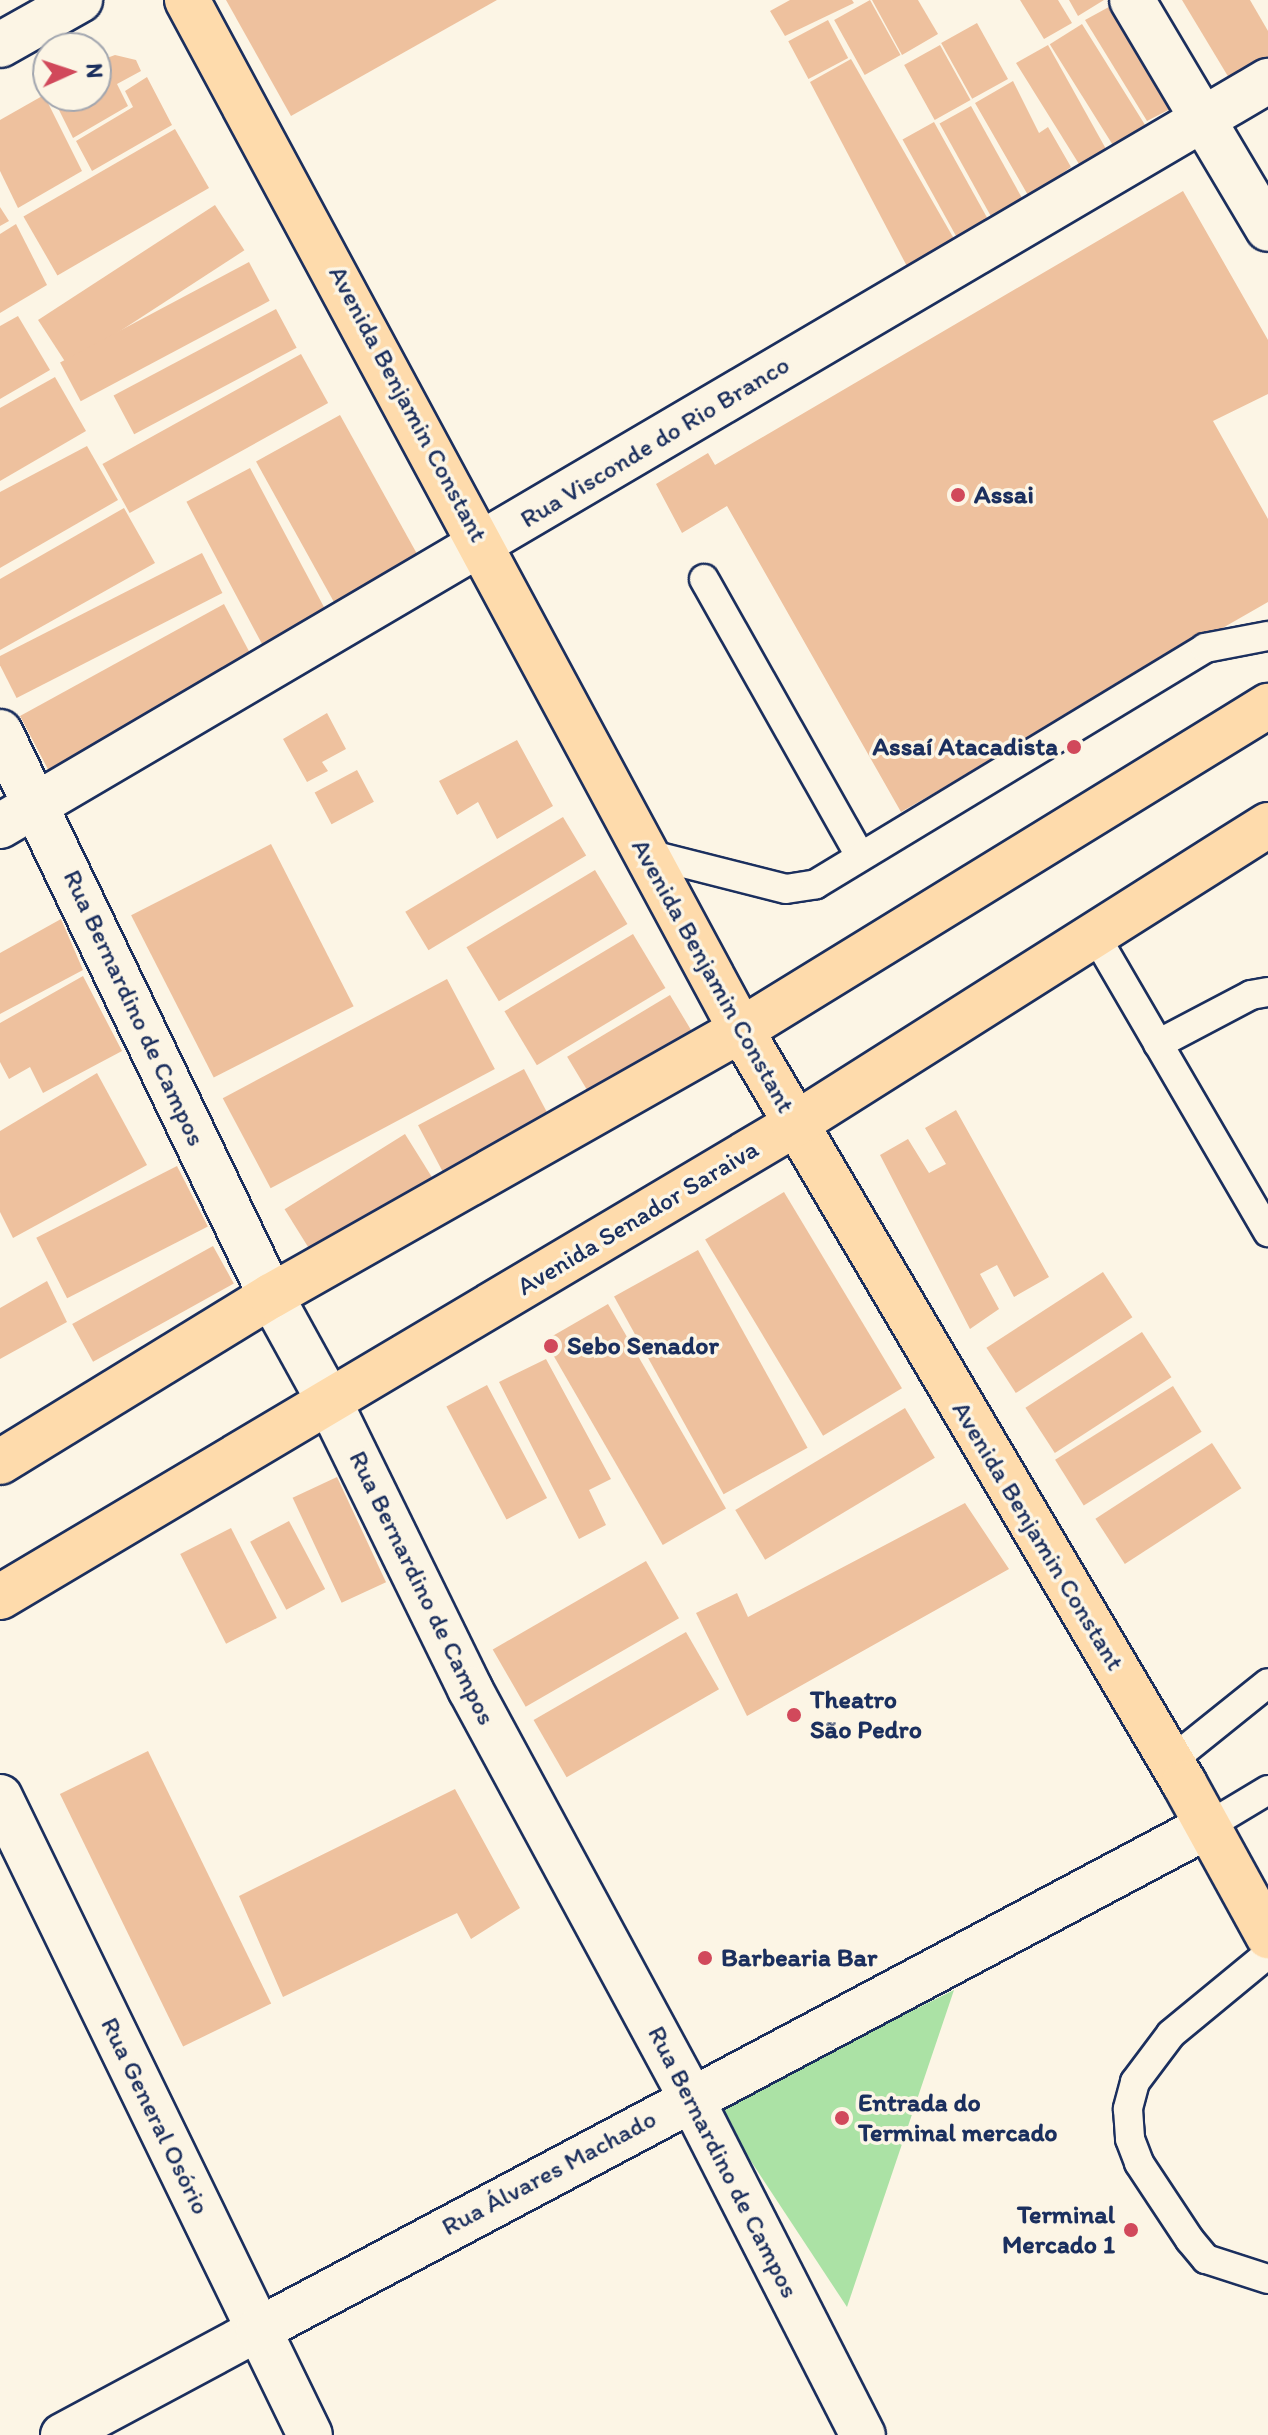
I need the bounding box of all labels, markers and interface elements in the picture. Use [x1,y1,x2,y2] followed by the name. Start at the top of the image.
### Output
[32,32,112,112] north arrow
[81,63,108,79] text: N
[321,260,495,548] street label: Avenida Benjamin Constant
[514,349,796,535] street label: Rua Visconde do Rio Branco
[974,479,1034,511] place label: Assai
[949,486,967,504] marker: Assai
[872,731,1058,763] place label: Assaí Atacadista
[1065,738,1083,756] marker: Assaí Atacadista
[624,833,802,1119] street label: Avenida Benjamin Constant
[56,865,212,1151] street label: Rua Bernardino de Campos
[512,1134,764,1302] street label: Avenida Senador Saraiva
[567,1330,719,1362] place label: Sebo Senador
[542,1337,560,1355] marker: Sebo Senador
[945,1395,1131,1677] street label: Avenida Benjamin Constant
[342,1446,502,1730] street label: Rua Bernardino de Campos
[810,1684,921,1746] place label: Theatro São Pedro
[785,1706,803,1724] marker: Theatro São Pedro
[721,1942,877,1974] place label: Barbearia Bar
[696,1949,714,1967] marker: Barbearia Bar
[94,2012,216,2220] street label: Rua General Osório
[641,2021,805,2303] street label: Rua Bernardino de Campos
[858,2087,1058,2148] place label: Entrada do Terminal mercado
[437,2103,661,2243] street label: Rua Álvares Machado
[833,2109,851,2127] marker: Entrada do Terminal mercado
[1002,2199,1115,2260] place label: Terminal Mercado 1
[1122,2221,1140,2239] marker: Terminal Mercado 1

